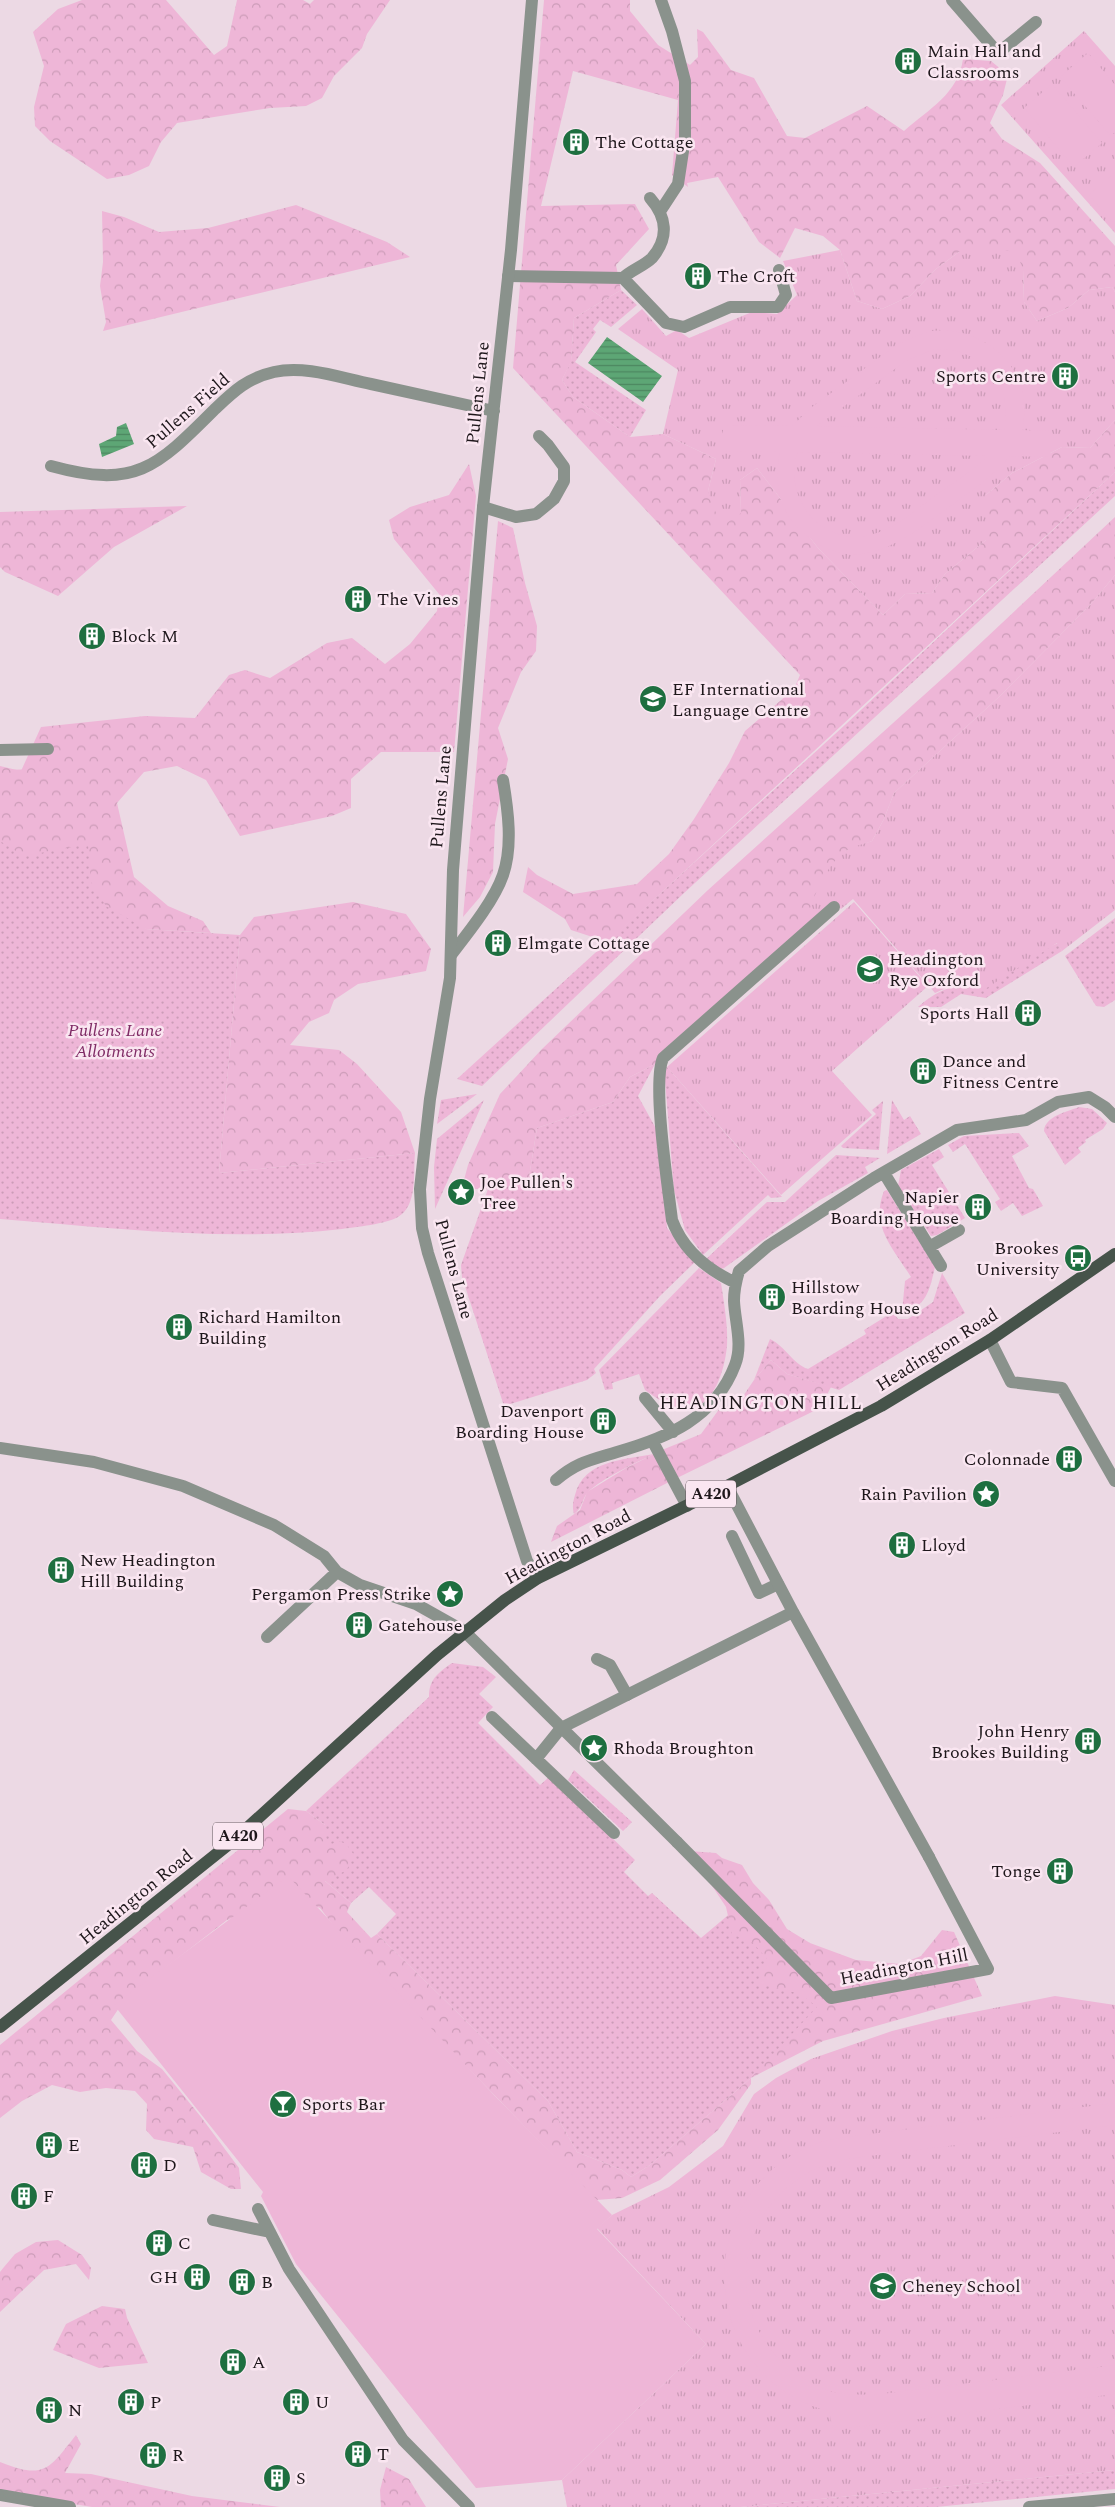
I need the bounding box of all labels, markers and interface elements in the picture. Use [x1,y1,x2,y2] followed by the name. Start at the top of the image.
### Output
[927,38,1041,86] place label: Main Hall and Classrooms
[893,46,923,76] building icon: Main Hall and Classrooms
[561,127,591,157] building icon: The Cottage
[595,129,693,156] place label: The Cottage
[683,261,713,291] building icon: The Croft
[717,263,795,290] place label: The Croft
[459,340,497,446] street label: Pullens Lane
[1050,361,1080,391] building icon: Sports Centre
[936,363,1046,390] place label: Sports Centre
[140,367,236,455] street label: Pullens Field
[343,584,373,614] building icon: The Vines
[377,586,459,613] place label: The Vines
[77,621,107,651] building icon: Block M
[111,623,178,650] place label: Block M
[672,676,809,724] place label: EF International Language Centre
[638,684,668,714] school or university icon: EF International Language Centre
[423,745,459,849] street label: Pullens Lane
[483,928,513,958] building icon: Elmgate Cottage
[517,930,650,957] place label: Elmgate Cottage
[889,946,984,994] place label: Headington Rye Oxford
[855,954,885,984] school or university icon: Headington Rye Oxford
[1013,998,1043,1028] building icon: Sports Hall
[920,1000,1009,1027] place label: Sports Hall
[68,1017,162,1065] park label: Pullens Lane Allotments
[942,1048,1059,1096] place label: Dance and Fitness Centre
[908,1056,938,1086] building icon: Dance and Fitness Centre
[480,1169,573,1217] place label: Joe Pullen's Tree
[446,1177,476,1207] place icon: Joe Pullen's Tree
[830,1184,959,1232] place label: Napier Boarding House
[963,1192,993,1222] building icon: Napier Boarding House
[428,1216,480,1322] street label: Pullens Lane
[976,1235,1060,1283] place label: Brookes University
[1063,1243,1093,1273] bus stop icon: Brookes University
[791,1274,920,1322] place label: Hillstow Boarding House
[757,1282,787,1312] building icon: Hillstow Boarding House
[871,1302,1003,1398] street label: Headington Road
[198,1304,341,1352] place label: Richard Hamilton Building
[164,1312,194,1342] building icon: Richard Hamilton Building
[659,1389,863,1418] district label: HEADINGTON HILL
[455,1398,584,1446] place label: Davenport Boarding House
[588,1406,618,1436] building icon: Davenport Boarding House
[1054,1444,1084,1474] building icon: Colonnade
[964,1446,1050,1473] place label: Colonnade
[971,1479,1001,1509] place icon: Rain Pavilion
[686,1480,736,1508] road number: A420
[860,1481,967,1508] place label: Rain Pavilion
[500,1502,636,1592] street label: Headington Road
[887,1530,917,1560] building icon: Lloyd
[921,1532,966,1559] place label: Lloyd
[80,1547,216,1595] place label: New Headington Hill Building
[46,1555,76,1585] building icon: New Headington Hill Building
[435,1579,465,1609] place icon: Pergamon Press Strike
[251,1581,431,1608] place label: Pergamon Press Strike
[344,1610,374,1640] building icon: Gatehouse
[378,1612,463,1639] place label: Gatehouse
[931,1718,1070,1766] place label: John Henry Brookes Building
[1073,1726,1103,1756] building icon: John Henry Brookes Building
[579,1733,609,1763] place icon: Rhoda Broughton
[613,1735,754,1762] place label: Rhoda Broughton
[213,1822,263,1850] road number: A420
[73,1843,199,1951] street label: Headington Road
[1045,1856,1075,1886] building icon: Tonge
[991,1858,1041,1885] place label: Tonge
[838,1941,970,1993] street label: Headington Hill
[268,2089,298,2119] bar icon: Sports Bar
[302,2091,385,2118] place label: Sports Bar
[34,2130,64,2160] building icon: E
[68,2132,80,2159] place label: E
[129,2150,159,2180] building icon: D
[163,2152,177,2179] place label: D
[9,2181,39,2211] building icon: F
[43,2183,54,2210] place label: F
[144,2228,174,2258] building icon: C
[178,2230,191,2257] place label: C
[182,2262,212,2292] building icon: GH
[150,2264,178,2291] place label: GH
[227,2267,257,2297] building icon: B
[261,2269,273,2296] place label: B
[868,2271,898,2301] school or university icon: Cheney School
[902,2273,1020,2300] place label: Cheney School
[218,2347,248,2377] building icon: A
[252,2349,266,2376] place label: A
[116,2387,146,2417] building icon: P
[281,2387,311,2417] building icon: U
[150,2389,161,2416] place label: P
[315,2389,330,2416] place label: U
[34,2395,64,2425] building icon: N
[68,2397,82,2424] place label: N
[343,2439,373,2469] building icon: T
[138,2440,168,2470] building icon: R
[377,2441,389,2468] place label: T
[172,2442,184,2469] place label: R
[262,2463,292,2493] building icon: S
[296,2465,306,2492] place label: S

